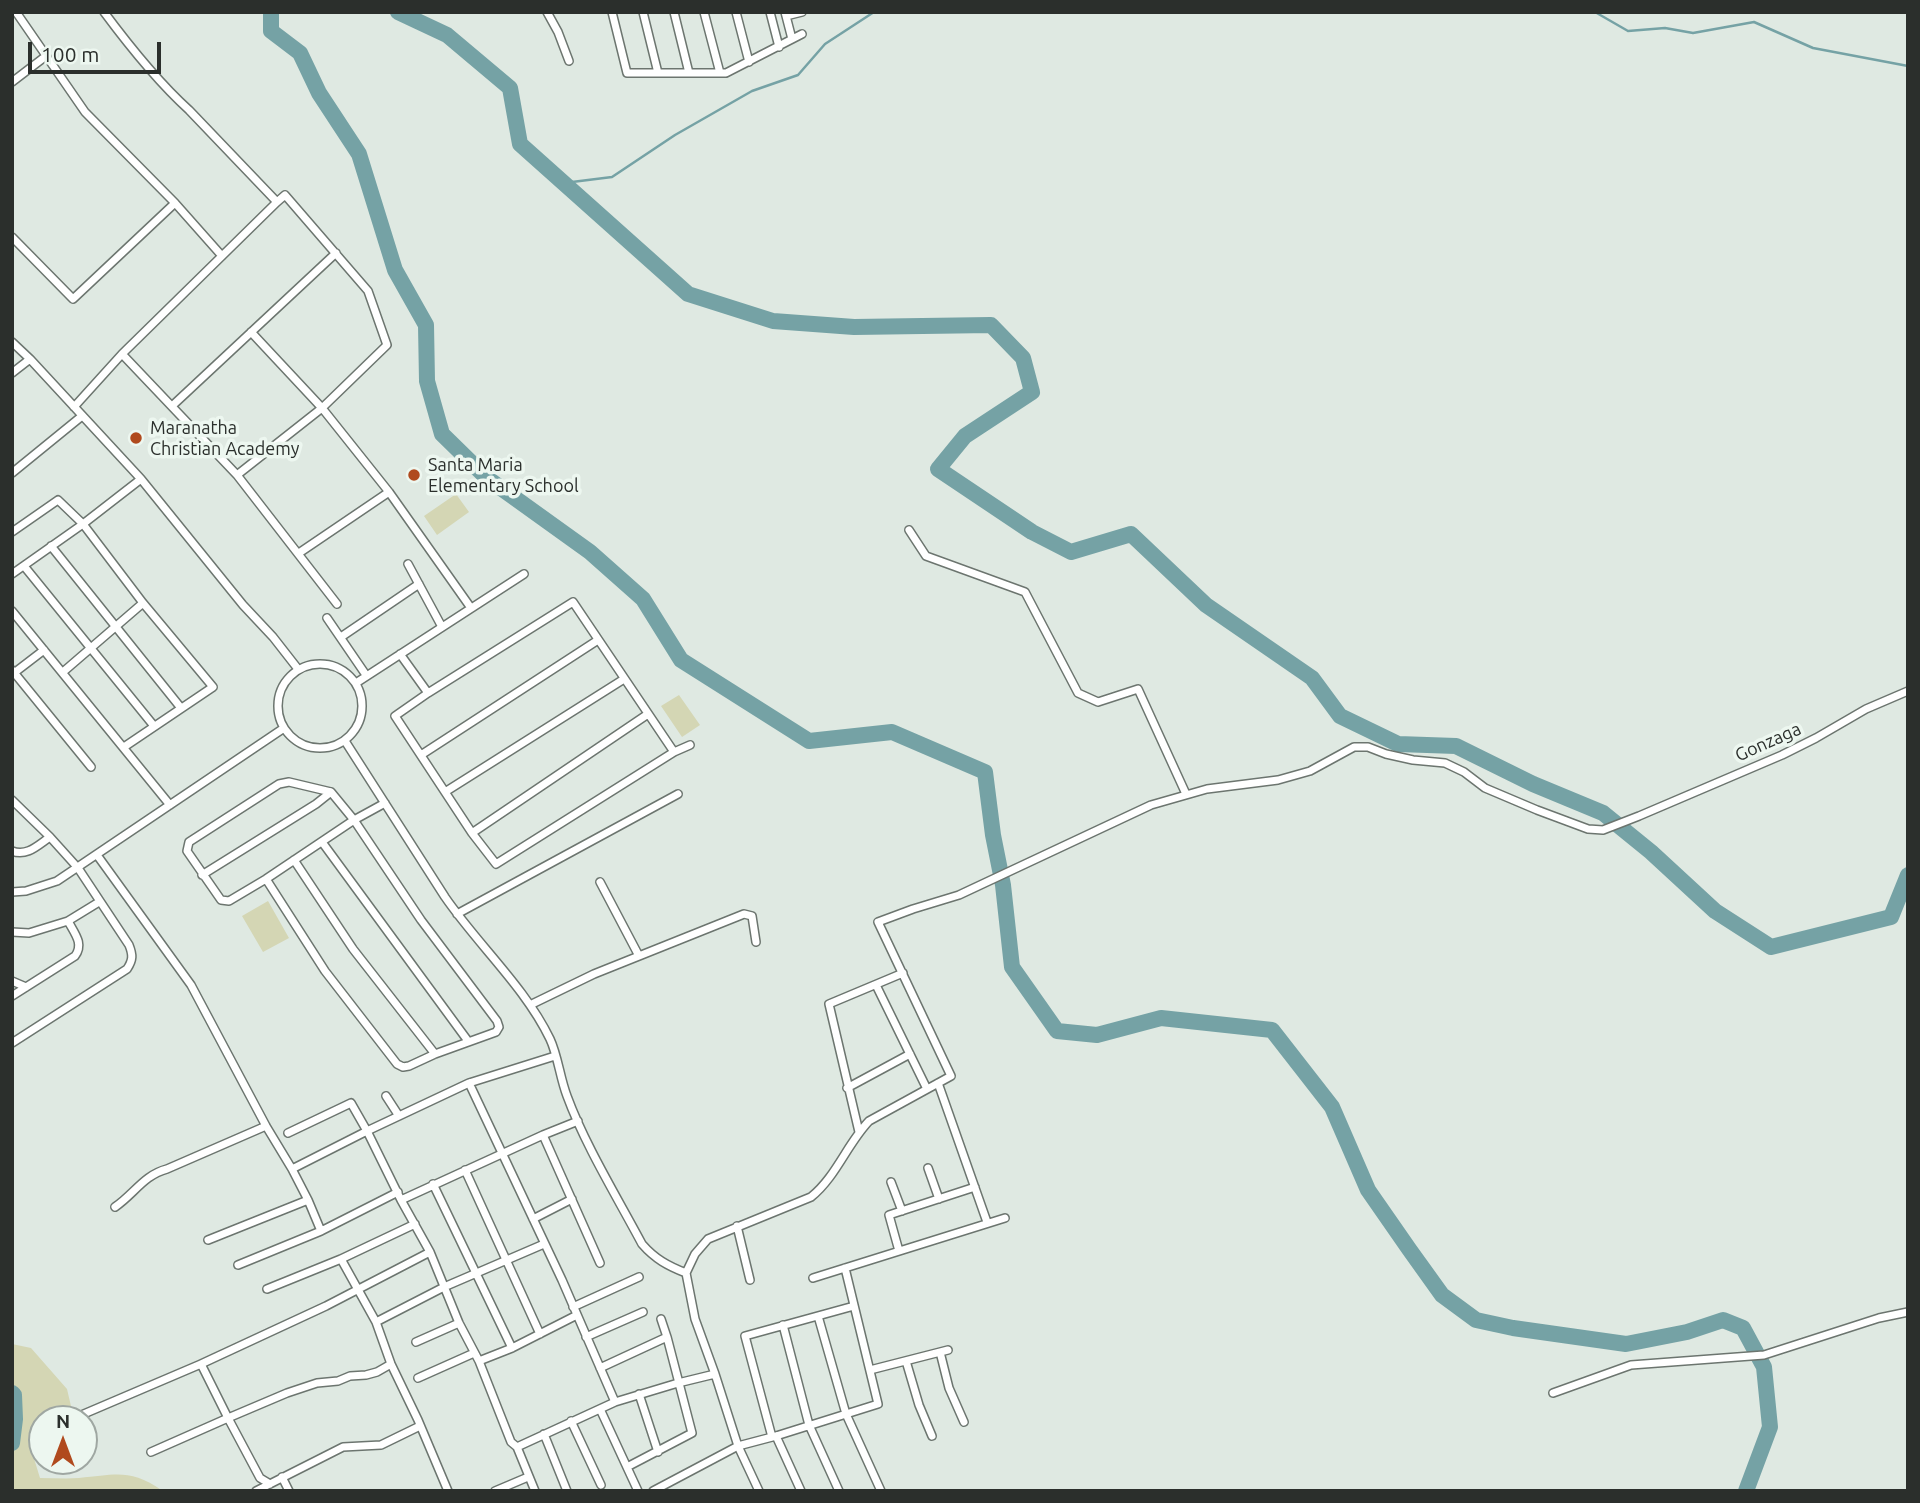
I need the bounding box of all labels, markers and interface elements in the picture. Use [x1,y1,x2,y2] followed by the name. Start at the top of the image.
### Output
[32,28,164,72] scale bar
[41,42,99,66] text: 100 m
[150,417,299,460] place label: Maranatha Christian Academy
[128,430,144,446] marker: Maranatha Christian Academy
[428,454,579,496] place label: Santa Maria Elementary School
[406,467,422,483] marker: Santa Maria Elementary School
[1732,718,1804,766] street label: Gonzaga
[28,1405,98,1475] north arrow
[56,1410,70,1432] text: N

